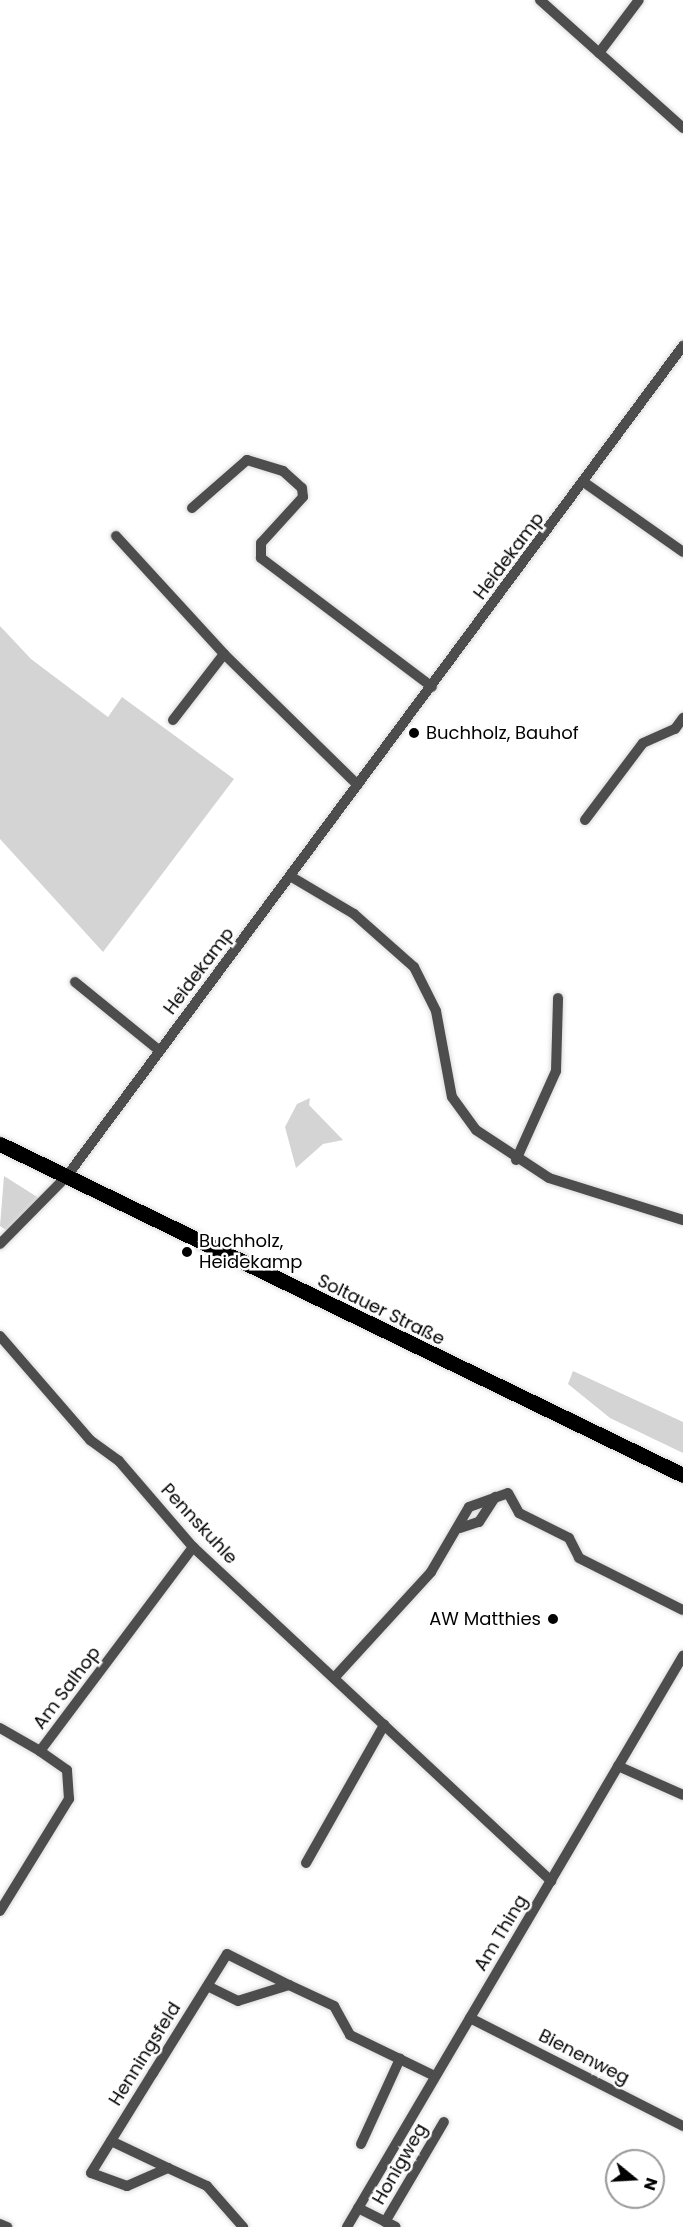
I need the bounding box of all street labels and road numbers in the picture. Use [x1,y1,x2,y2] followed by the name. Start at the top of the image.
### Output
[469,508,549,604] street label: Heidekamp
[159,923,239,1019] street label: Heidekamp
[314,1270,448,1350] street label: Soltauer Straße
[156,1479,242,1569] street label: Pennskuhle
[29,1642,105,1734] street label: Am Salhop
[470,1891,532,1975] street label: Am Thing
[105,1998,185,2110] street label: Henningsfeld
[535,2025,633,2089] street label: Bienenweg
[368,2120,432,2208] street label: Honigweg

